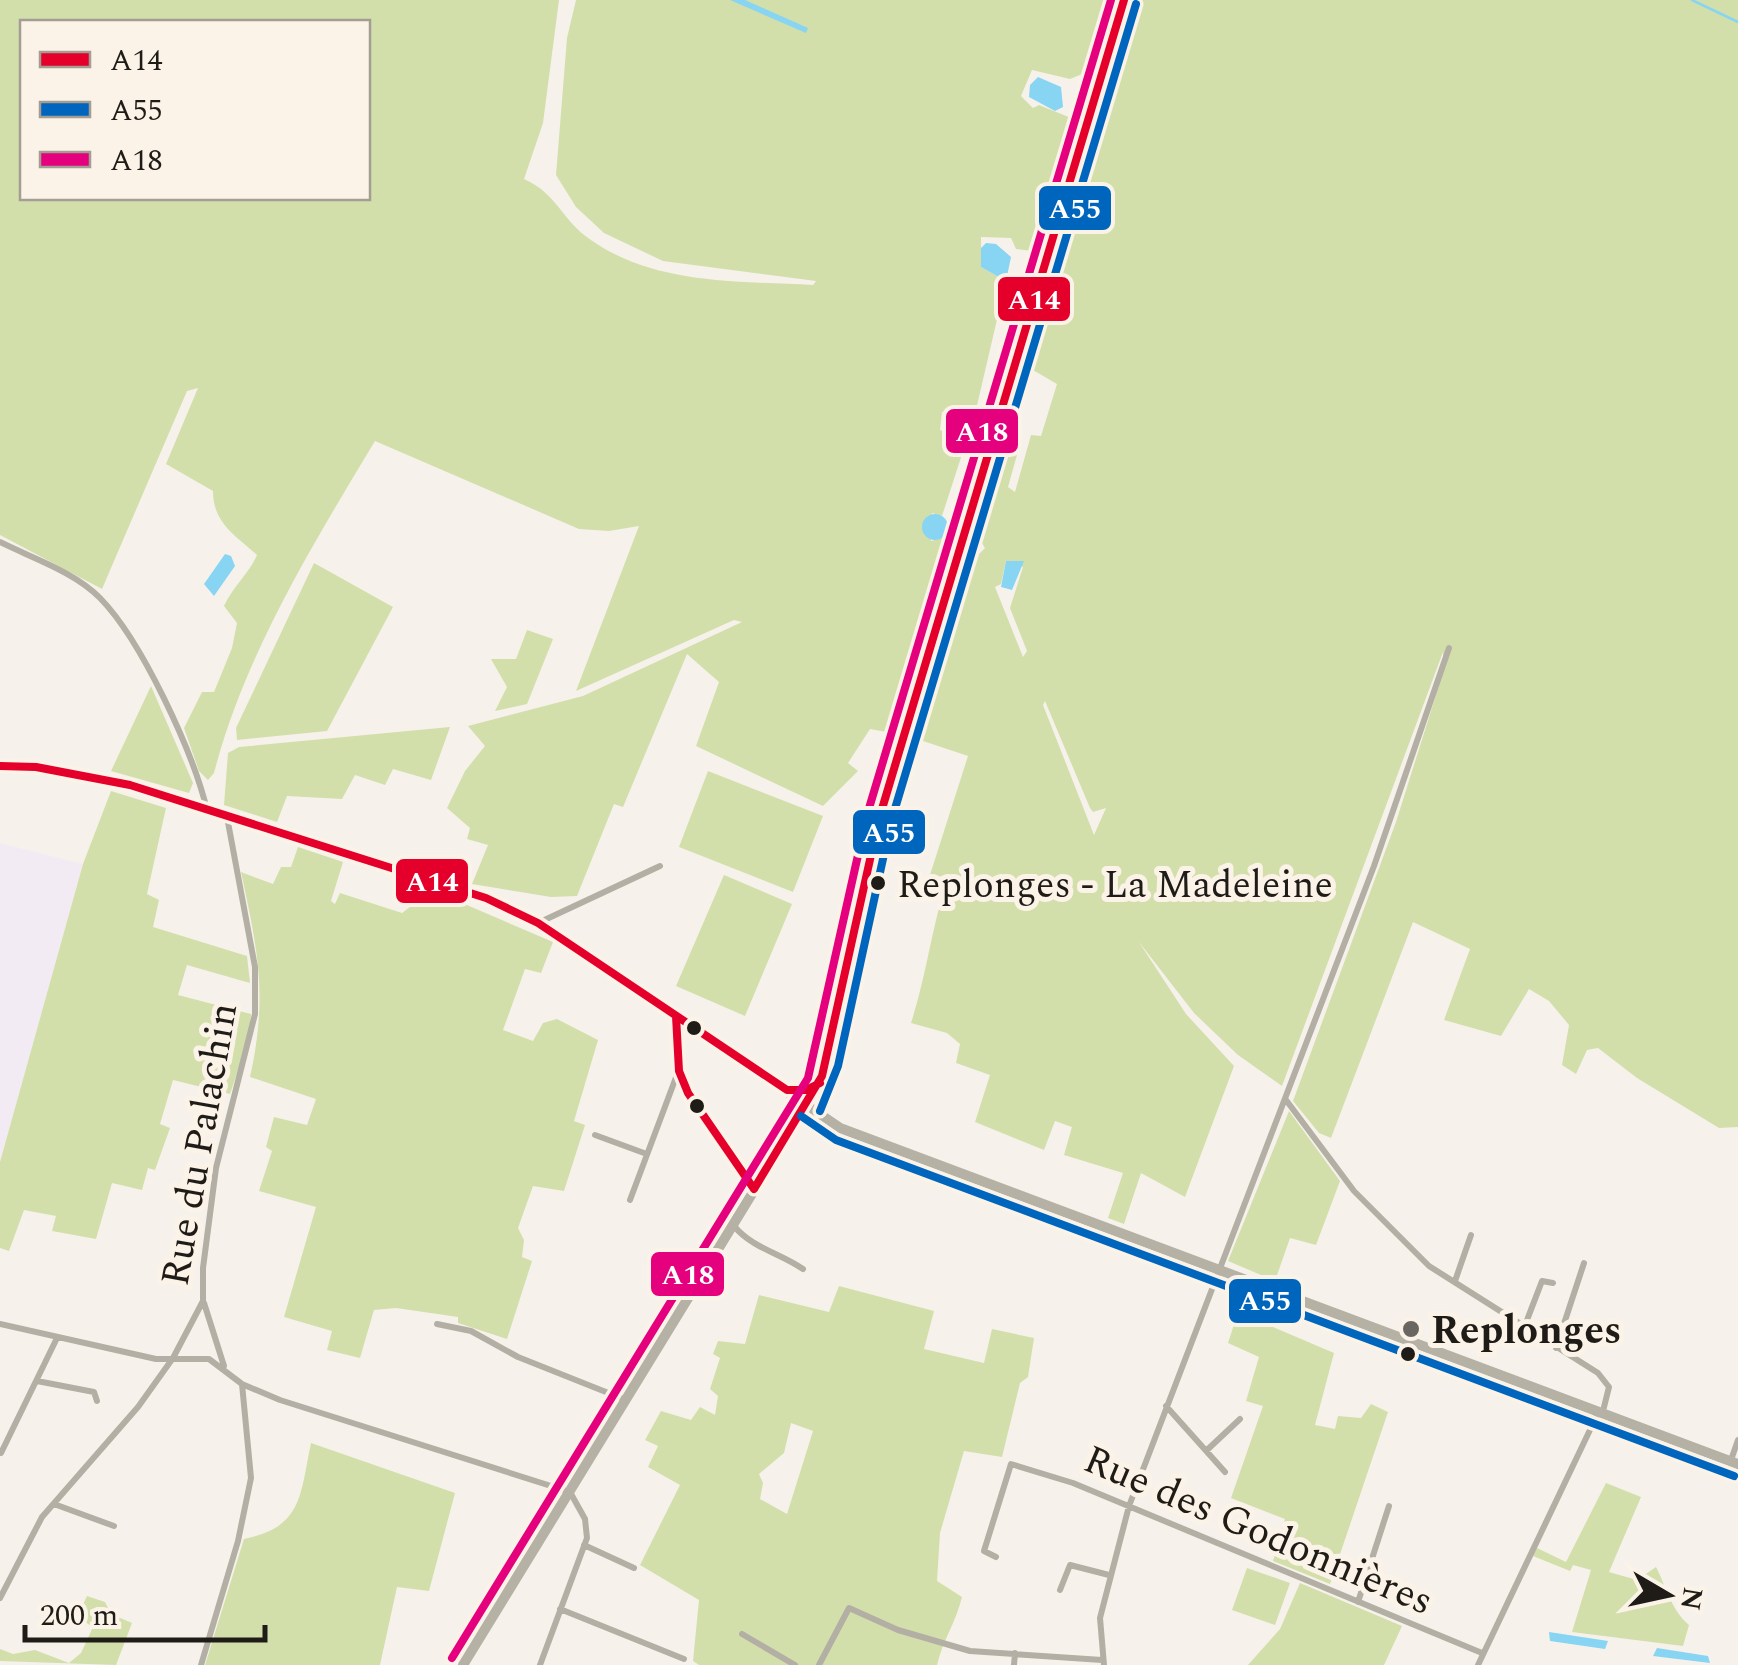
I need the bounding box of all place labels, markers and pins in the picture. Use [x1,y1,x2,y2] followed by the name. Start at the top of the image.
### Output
[897,857,1333,915] place label: Replonges - La Madeleine
[868,873,888,893] marker: Replonges - La Madeleine
[684,1018,704,1038] unlabelled marker
[687,1096,707,1116] unlabelled marker
[1431,1301,1622,1362] place label: Replonges
[1400,1318,1422,1340] marker: Replonges
[1398,1344,1418,1364] unlabelled marker

